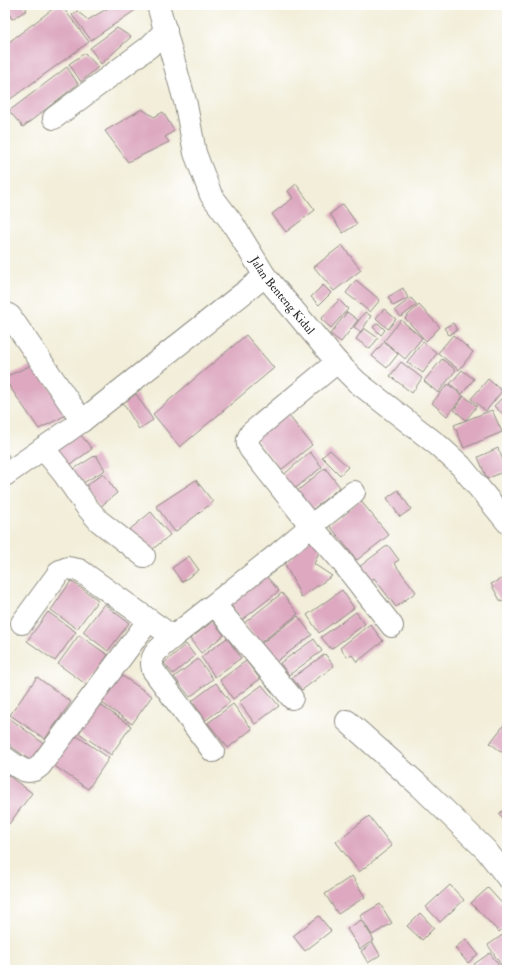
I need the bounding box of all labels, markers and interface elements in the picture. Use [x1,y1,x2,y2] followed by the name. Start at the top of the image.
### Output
[246,253,318,338] street label: Jalan Benteng Kidul

